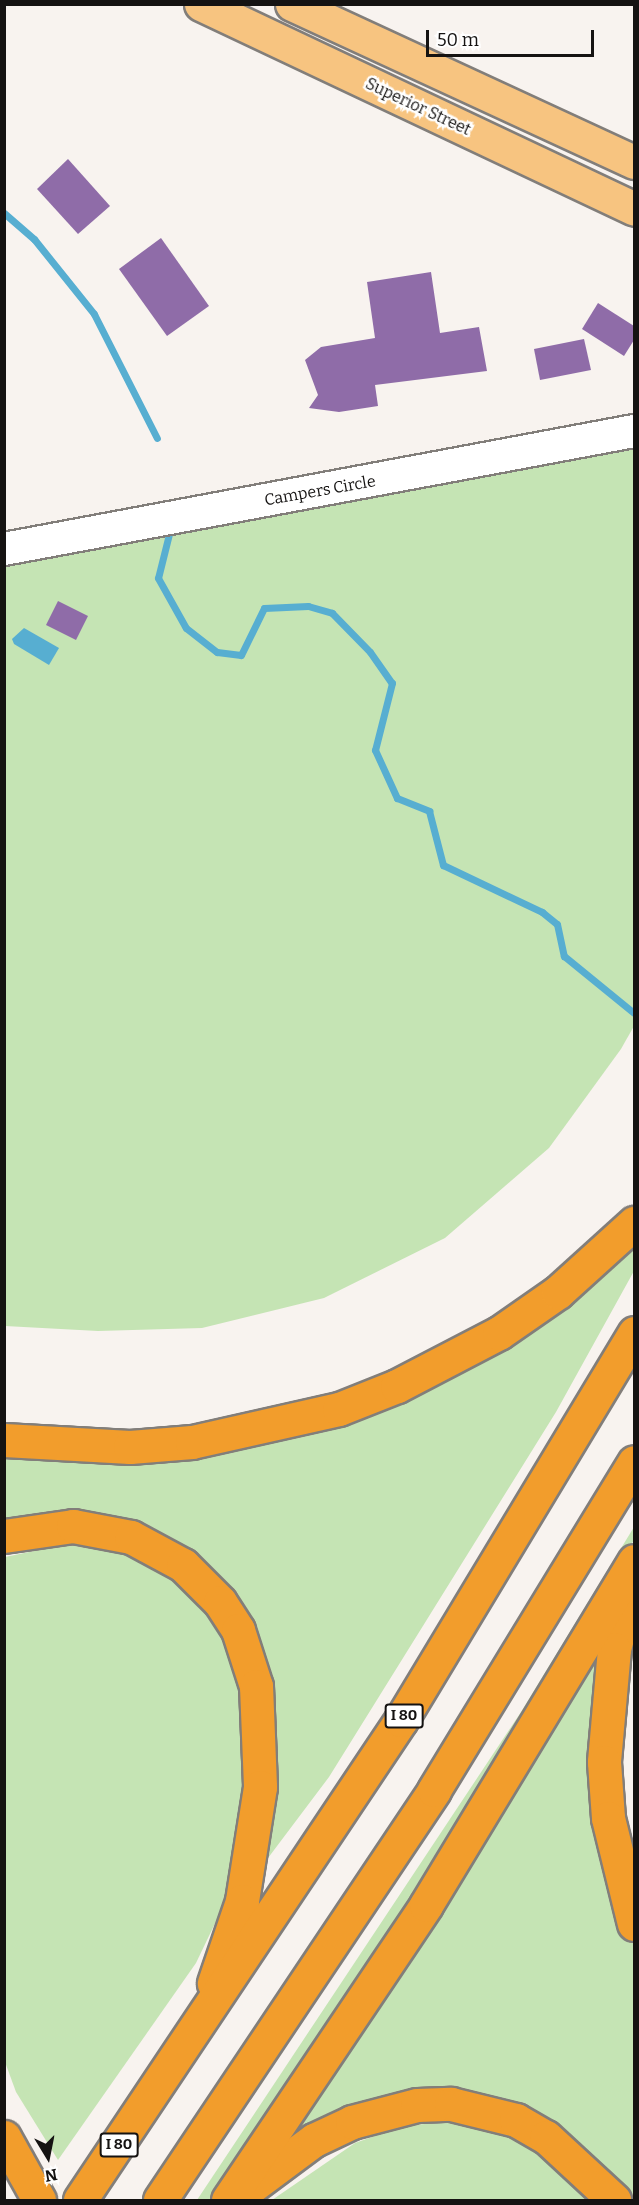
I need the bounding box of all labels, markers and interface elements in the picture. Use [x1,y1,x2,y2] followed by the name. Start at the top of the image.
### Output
[429,18,597,56] scale bar
[437,29,479,51] text: 50 m
[362,74,474,140] street label: Superior Street
[263,472,377,510] street label: Campers Circle
[384,1704,424,1728] road number: I 80
[18,2127,78,2187] north arrow
[100,2133,138,2157] road number: I 80
[43,2165,59,2186] text: N

